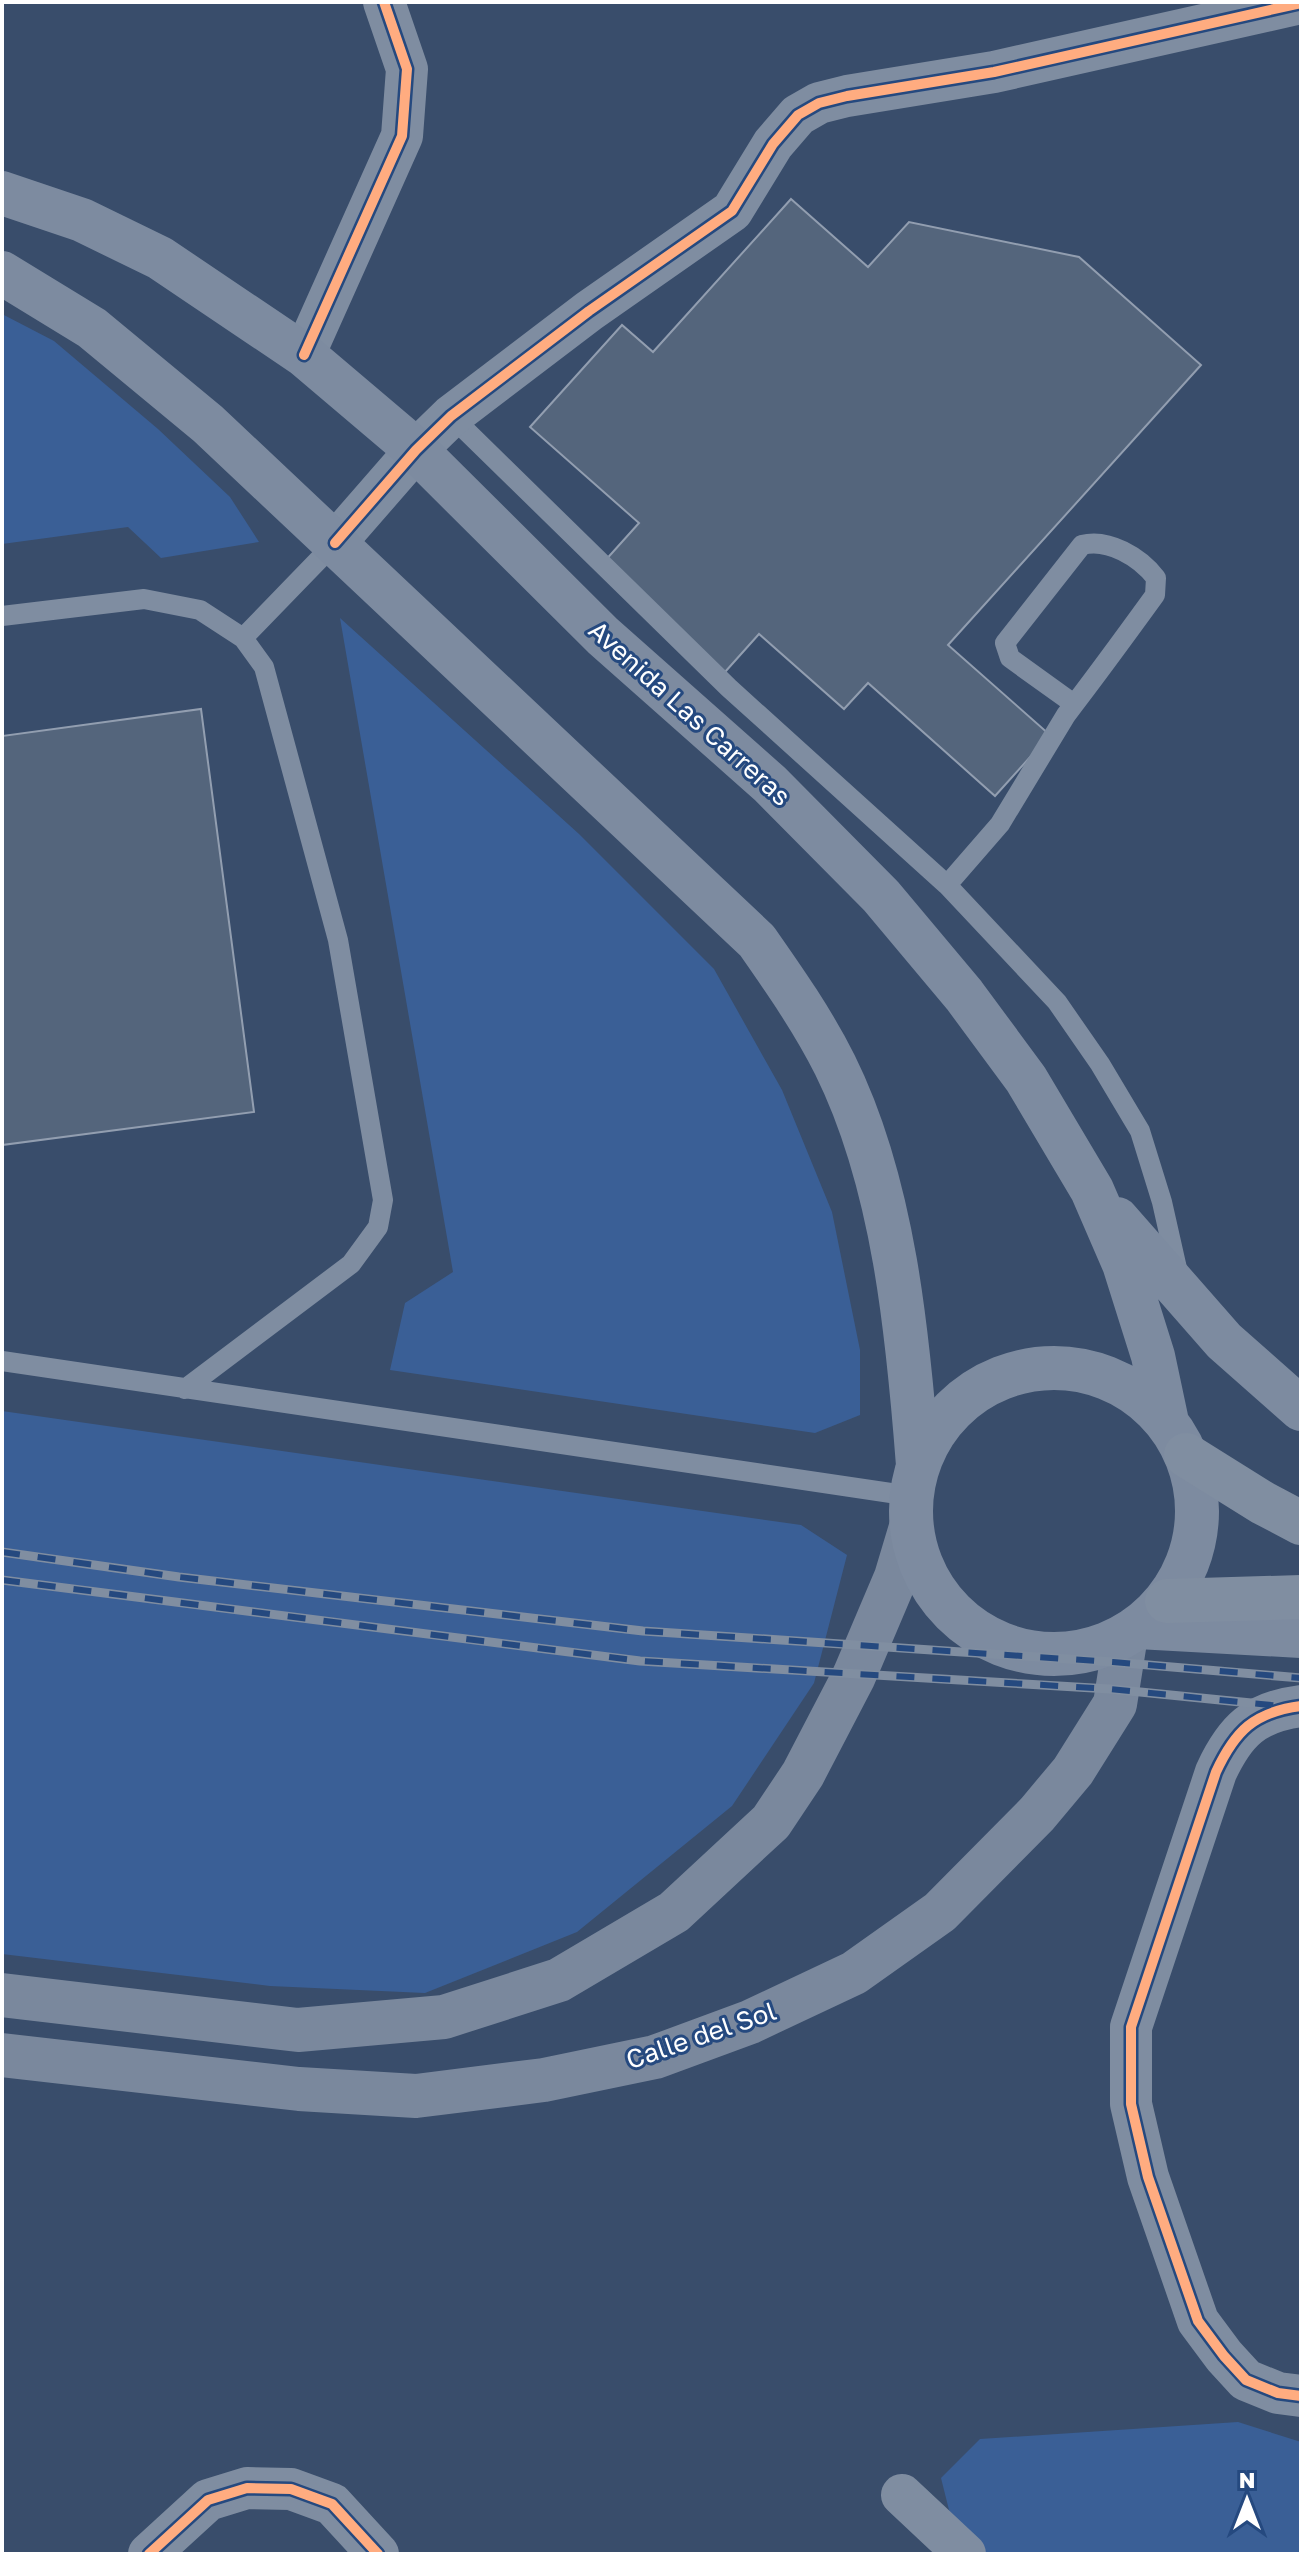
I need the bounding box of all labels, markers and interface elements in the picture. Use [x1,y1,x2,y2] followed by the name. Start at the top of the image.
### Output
[583,614,797,812] street label: Avenida Las Carreras
[622,1995,780,2075] street label: Calle del Sol
[1207,2460,1287,2540] north arrow
[1239,2466,1255,2493] text: N

